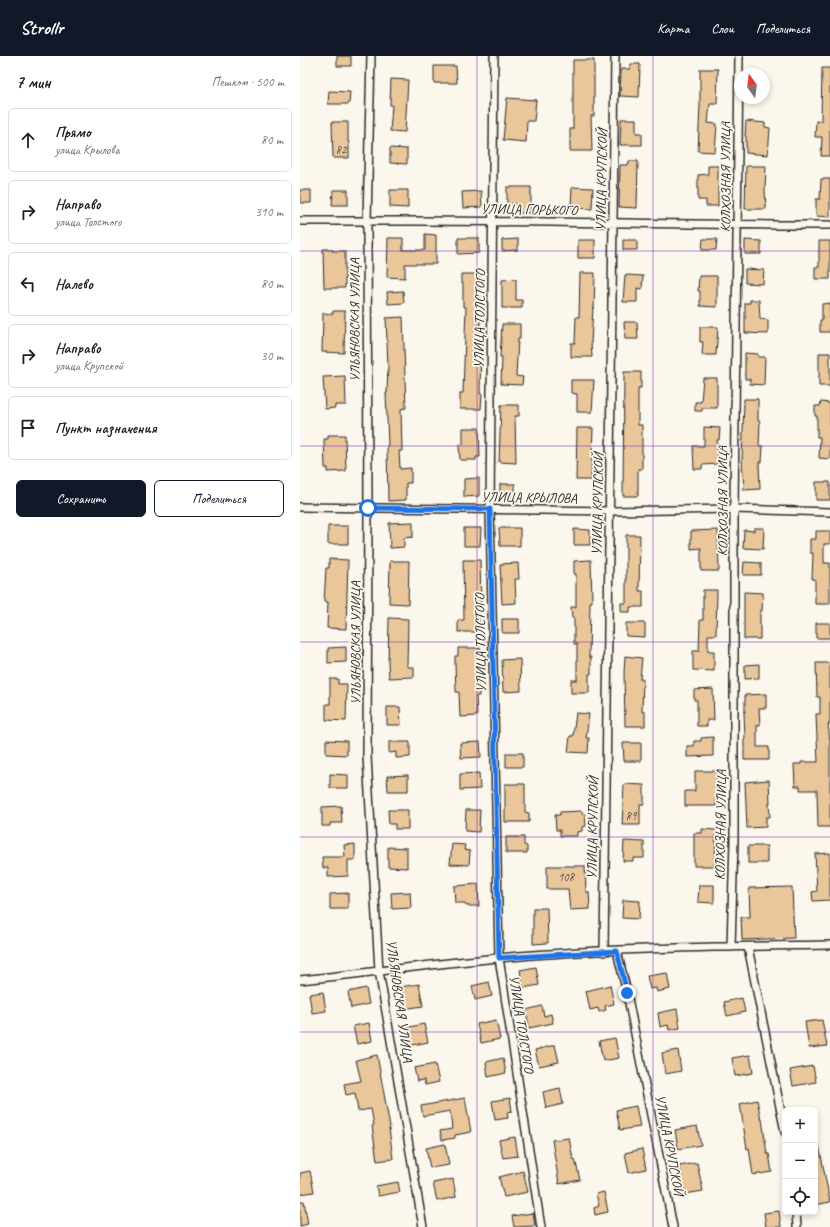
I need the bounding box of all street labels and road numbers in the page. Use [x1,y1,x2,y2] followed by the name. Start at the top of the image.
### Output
[717,121,734,232] street label: КОЛХОЗНАЯ УЛИЦА
[592,127,611,231] street label: УЛИЦА КРУПСКОЙ
[481,200,579,219] street label: УЛИЦА ГОРЬКОГО
[346,257,363,382] street label: УЛЬЯНОВСКАЯ УЛИЦА
[470,268,489,368] street label: УЛИЦА ТОЛСТОГО
[714,445,731,556] street label: КОЛХОЗНАЯ УЛИЦА
[588,451,607,555] street label: УЛИЦА КРУПСКОЙ
[481,488,578,507] street label: УЛИЦА КРЫЛОВА
[347,580,364,705] street label: УЛЬЯНОВСКАЯ УЛИЦА
[471,592,490,692] street label: УЛИЦА ТОЛСТОГО
[711,769,730,880] street label: КОЛХОЗНАЯ УЛИЦА
[583,775,602,879] street label: УЛИЦА КРУПСКОЙ
[383,939,417,1064] street label: УЛЬЯНОВСКАЯ УЛИЦА
[505,974,538,1076] street label: УЛИЦА ТОЛСТОГО
[651,1093,688,1199] street label: УЛИЦА КРУПСКОЙ

